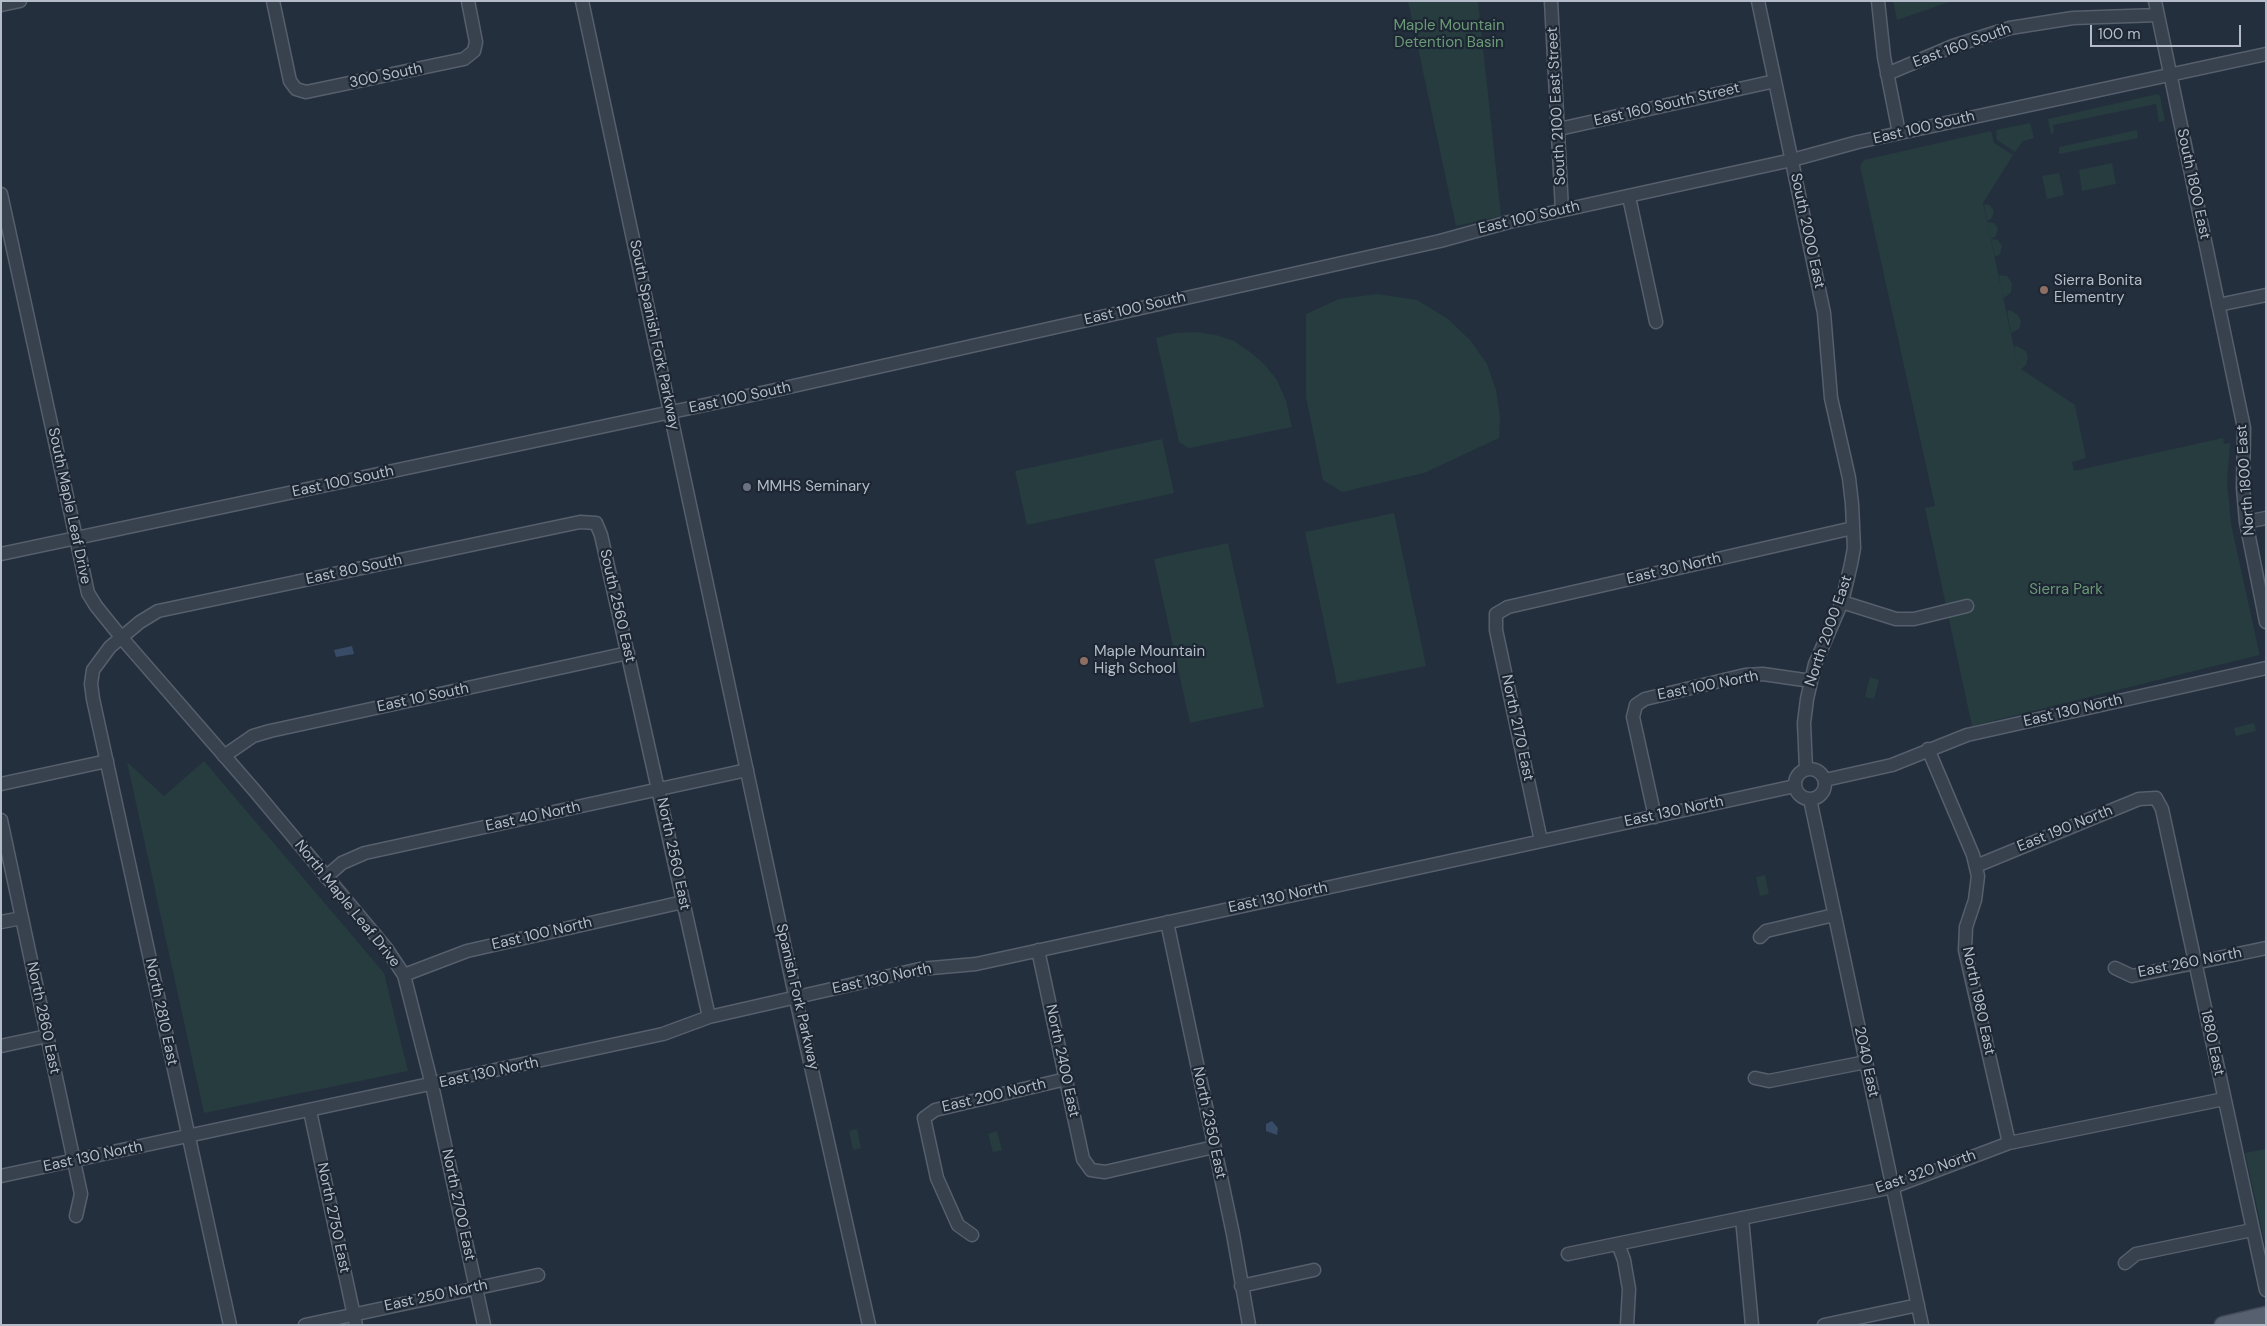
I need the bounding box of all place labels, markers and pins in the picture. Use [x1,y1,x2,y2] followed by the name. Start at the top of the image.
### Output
[2054,272,2142,307] place label: Sierra Bonita Elementry
[2038,284,2050,296] marker: Sierra Bonita Elementry
[757,478,870,496] place label: MMHS Seminary
[741,481,753,493] marker: MMHS Seminary
[1094,643,1205,678] place label: Maple Mountain High School
[1078,655,1090,667] marker: Maple Mountain High School

